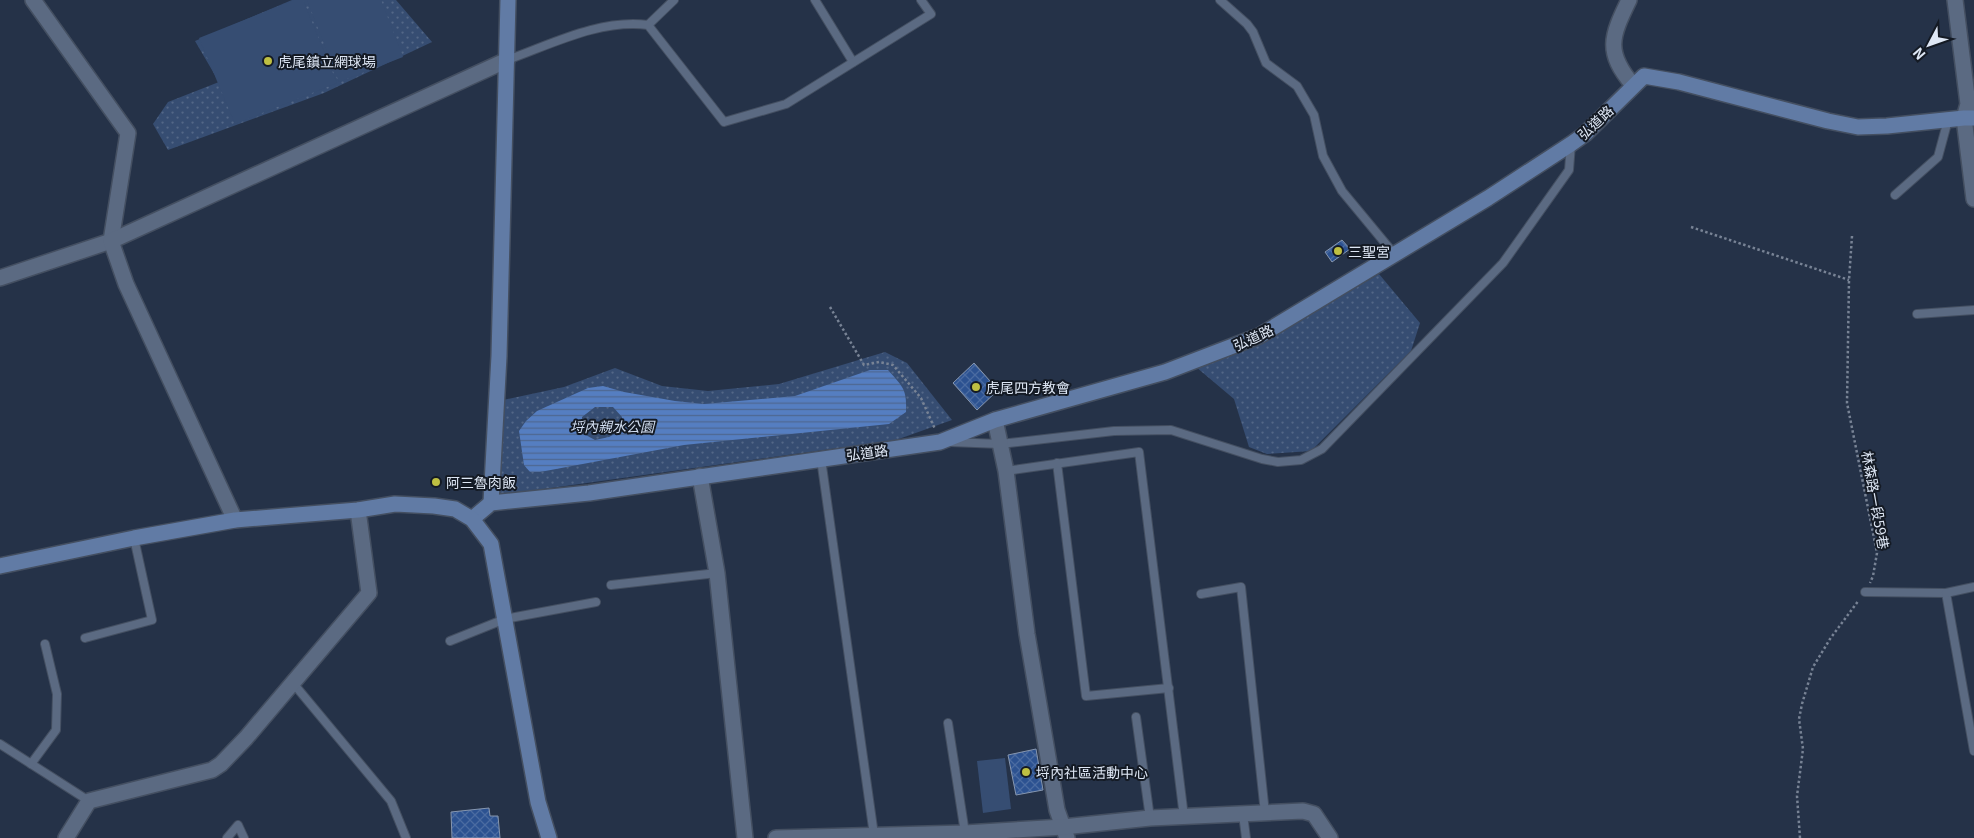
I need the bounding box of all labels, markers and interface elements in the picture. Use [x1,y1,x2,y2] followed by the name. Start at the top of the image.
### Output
[1904,20,1954,70] north arrow
[1907,44,1929,65] text: N
[278,51,376,71] place label: 虎尾鎮立網球場
[262,55,274,67] marker: 虎尾鎮立網球場
[1573,100,1617,144] street label: 弘道路
[1348,241,1390,261] place label: 三聖宮
[1332,245,1344,257] marker: 三聖宮
[1230,319,1276,355] street label: 弘道路
[986,377,1070,397] place label: 虎尾四方教會
[970,381,982,393] marker: 虎尾四方教會
[570,416,656,436] park label: 埒內親水公園
[845,439,889,465] street label: 弘道路
[1858,449,1894,551] street label: 林森路一段59巷
[446,472,516,492] place label: 阿三魯肉飯
[430,476,442,488] marker: 阿三魯肉飯
[1036,762,1148,782] place label: 埒內社區活動中心
[1020,766,1032,778] marker: 埒內社區活動中心

